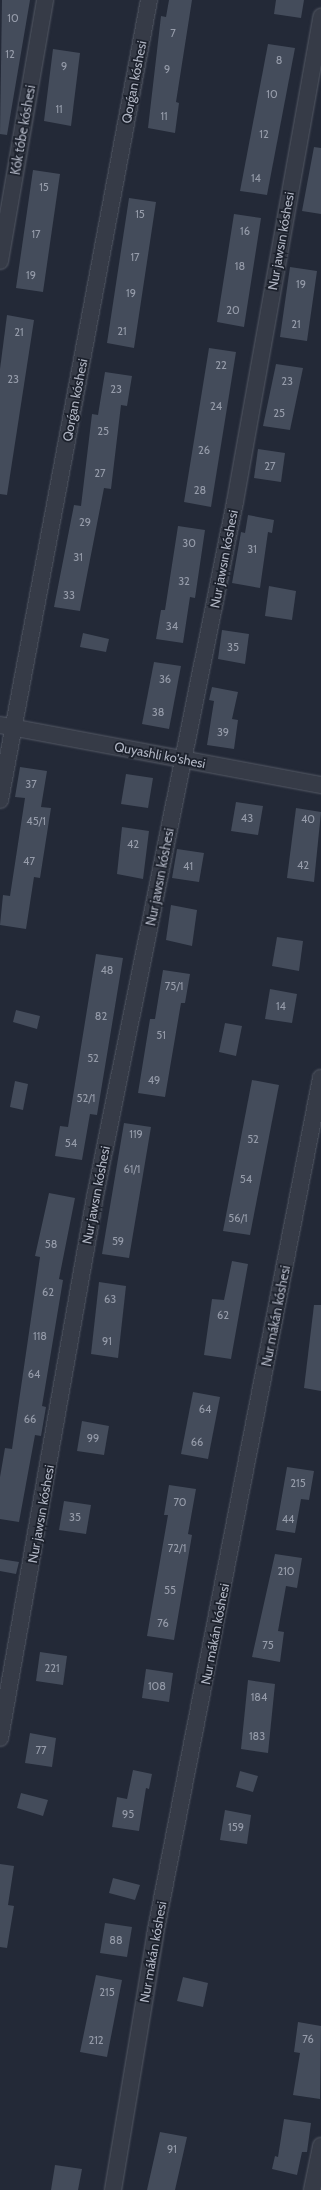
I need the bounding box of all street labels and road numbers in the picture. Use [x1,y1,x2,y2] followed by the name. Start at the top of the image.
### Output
[118,39,150,125] street label: Qorǵan kóshesi
[7,84,39,176] street label: Kók tóbe kóshesi
[265,191,297,291] street label: Nur jawsın kóshesi
[59,357,91,443] street label: Qorǵan kóshesi
[207,509,241,609] street label: Nur jawsın kóshesi
[113,739,207,771] street label: Quyashli ko'shesi
[143,827,177,927] street label: Nur jawsın kóshesi
[79,1145,113,1245] street label: Nur jawsın kóshesi
[259,1264,293,1368] street label: Nur mákán kóshesi
[25,1464,57,1564] street label: Nur jawsın kóshesi
[198,1582,232,1686] street label: Nur mákán kóshesi
[136,1900,170,2004] street label: Nur mákán kóshesi

